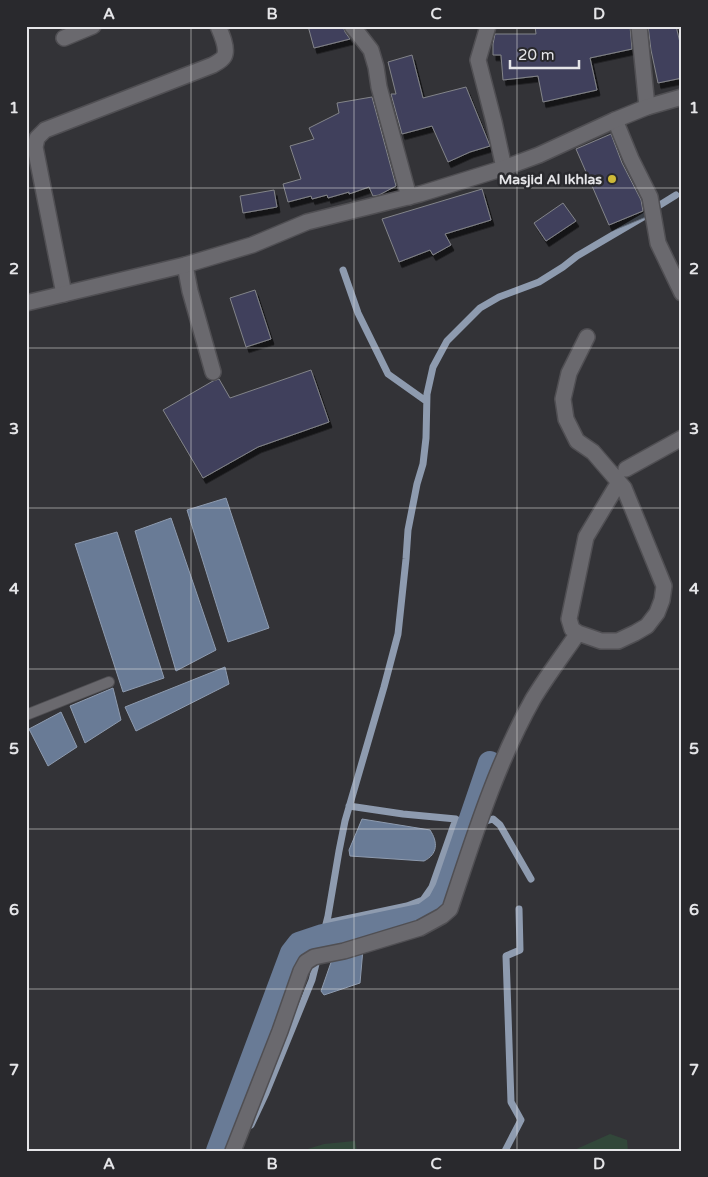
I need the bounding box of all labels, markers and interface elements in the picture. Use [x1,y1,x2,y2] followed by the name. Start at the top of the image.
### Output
[103,4,115,24] text: A
[266,4,278,24] text: B
[430,4,442,24] text: C
[593,4,605,24] text: D
[510,38,579,70] scale bar
[518,46,555,64] text: 20 m
[9,98,19,118] text: 1
[689,98,699,118] text: 1
[499,171,602,188] place label: Masjid Al Ikhlas
[606,173,618,185] marker: Masjid Al Ikhlas
[9,259,19,279] text: 2
[689,259,699,279] text: 2
[9,419,19,439] text: 3
[689,419,699,439] text: 3
[9,579,19,599] text: 4
[689,579,699,599] text: 4
[9,739,19,759] text: 5
[689,739,699,759] text: 5
[9,900,19,920] text: 6
[689,900,699,920] text: 6
[9,1060,19,1080] text: 7
[689,1060,699,1080] text: 7
[103,1154,115,1174] text: A
[266,1154,278,1174] text: B
[430,1154,442,1174] text: C
[593,1154,605,1174] text: D

